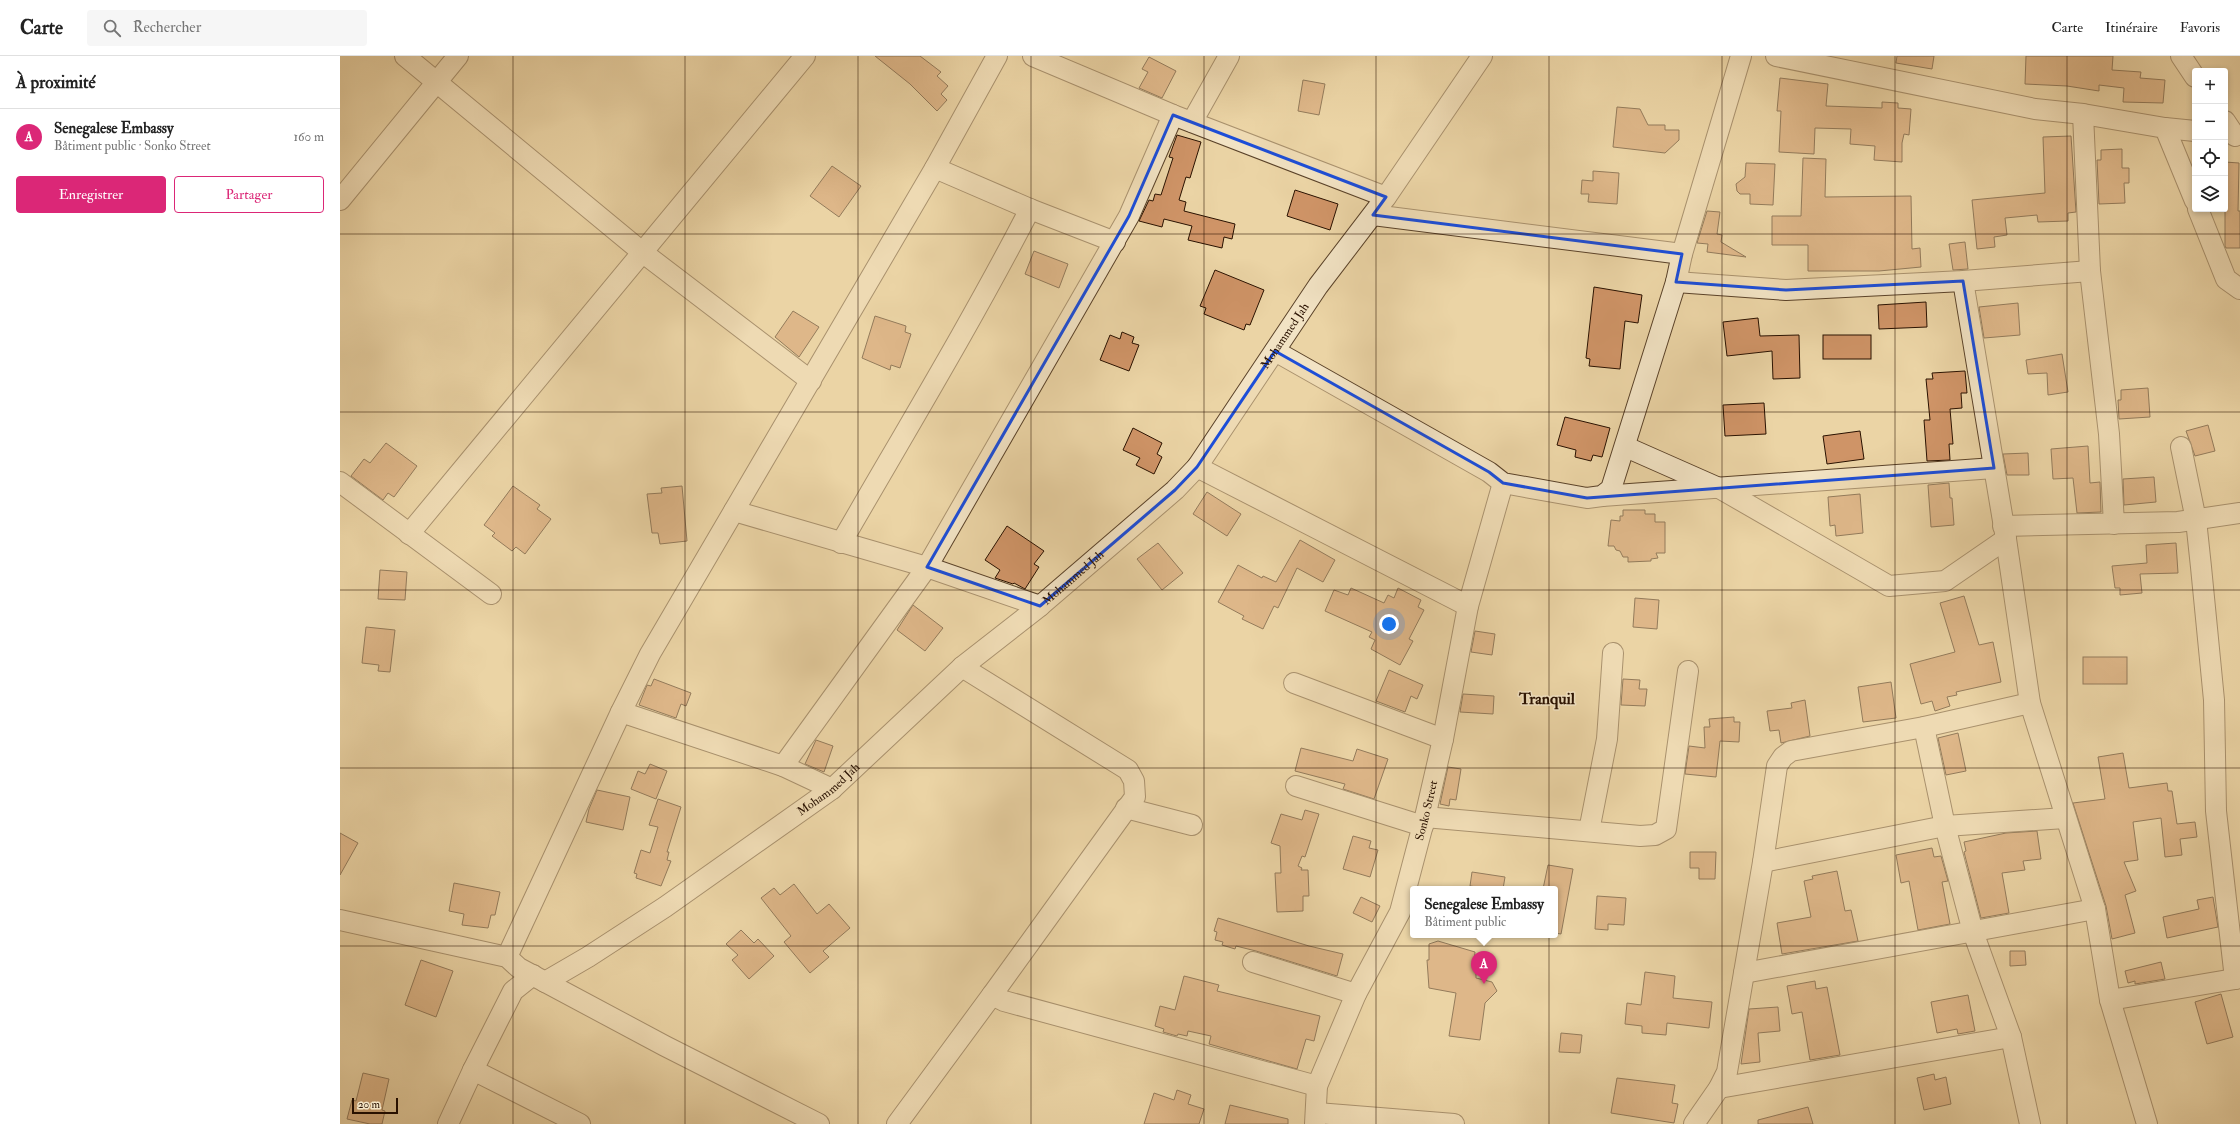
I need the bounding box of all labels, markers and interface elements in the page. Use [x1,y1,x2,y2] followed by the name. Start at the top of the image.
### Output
[87,10,367,46] search box
[20,16,63,40] text: Carte
[101,17,123,39] icon: search
[133,18,201,37] text: Rechercher
[2052,19,2083,36] text: Carte
[2105,19,2158,36] text: Itinéraire
[2180,19,2220,36] text: Favoris
[2192,68,2228,212] map controls
[2192,68,2228,104] button: +
[16,72,96,93] text: À proximité
[2192,104,2228,140] button: −
[54,119,174,138] text: Senegalese Embassy
[25,129,33,145] text: A
[293,129,324,145] text: 160 m
[54,138,211,154] text: Bâtiment public · Sonko Street
[2192,140,2228,176] button: locate
[16,176,166,213] button: Enregistrer
[174,176,324,213] button: Partager
[2192,176,2228,212] button: layers
[1258,300,1313,372] street label: Mohammed Jah
[1040,547,1108,608] street label: Mohammed Jah
[1379,614,1399,634] your location
[1518,689,1576,710] district label: Tranquil
[794,759,864,819] street label: Mohammed Jah
[1412,779,1441,842] street label: Sonko Street
[1410,886,1558,938] popup
[1424,895,1544,914] text: Senegalese Embassy
[1424,914,1506,930] text: Bâtiment public
[1471,951,1497,984] pin: A
[352,1096,398,1115] scale bar
[358,1098,380,1111] text: 20 m

